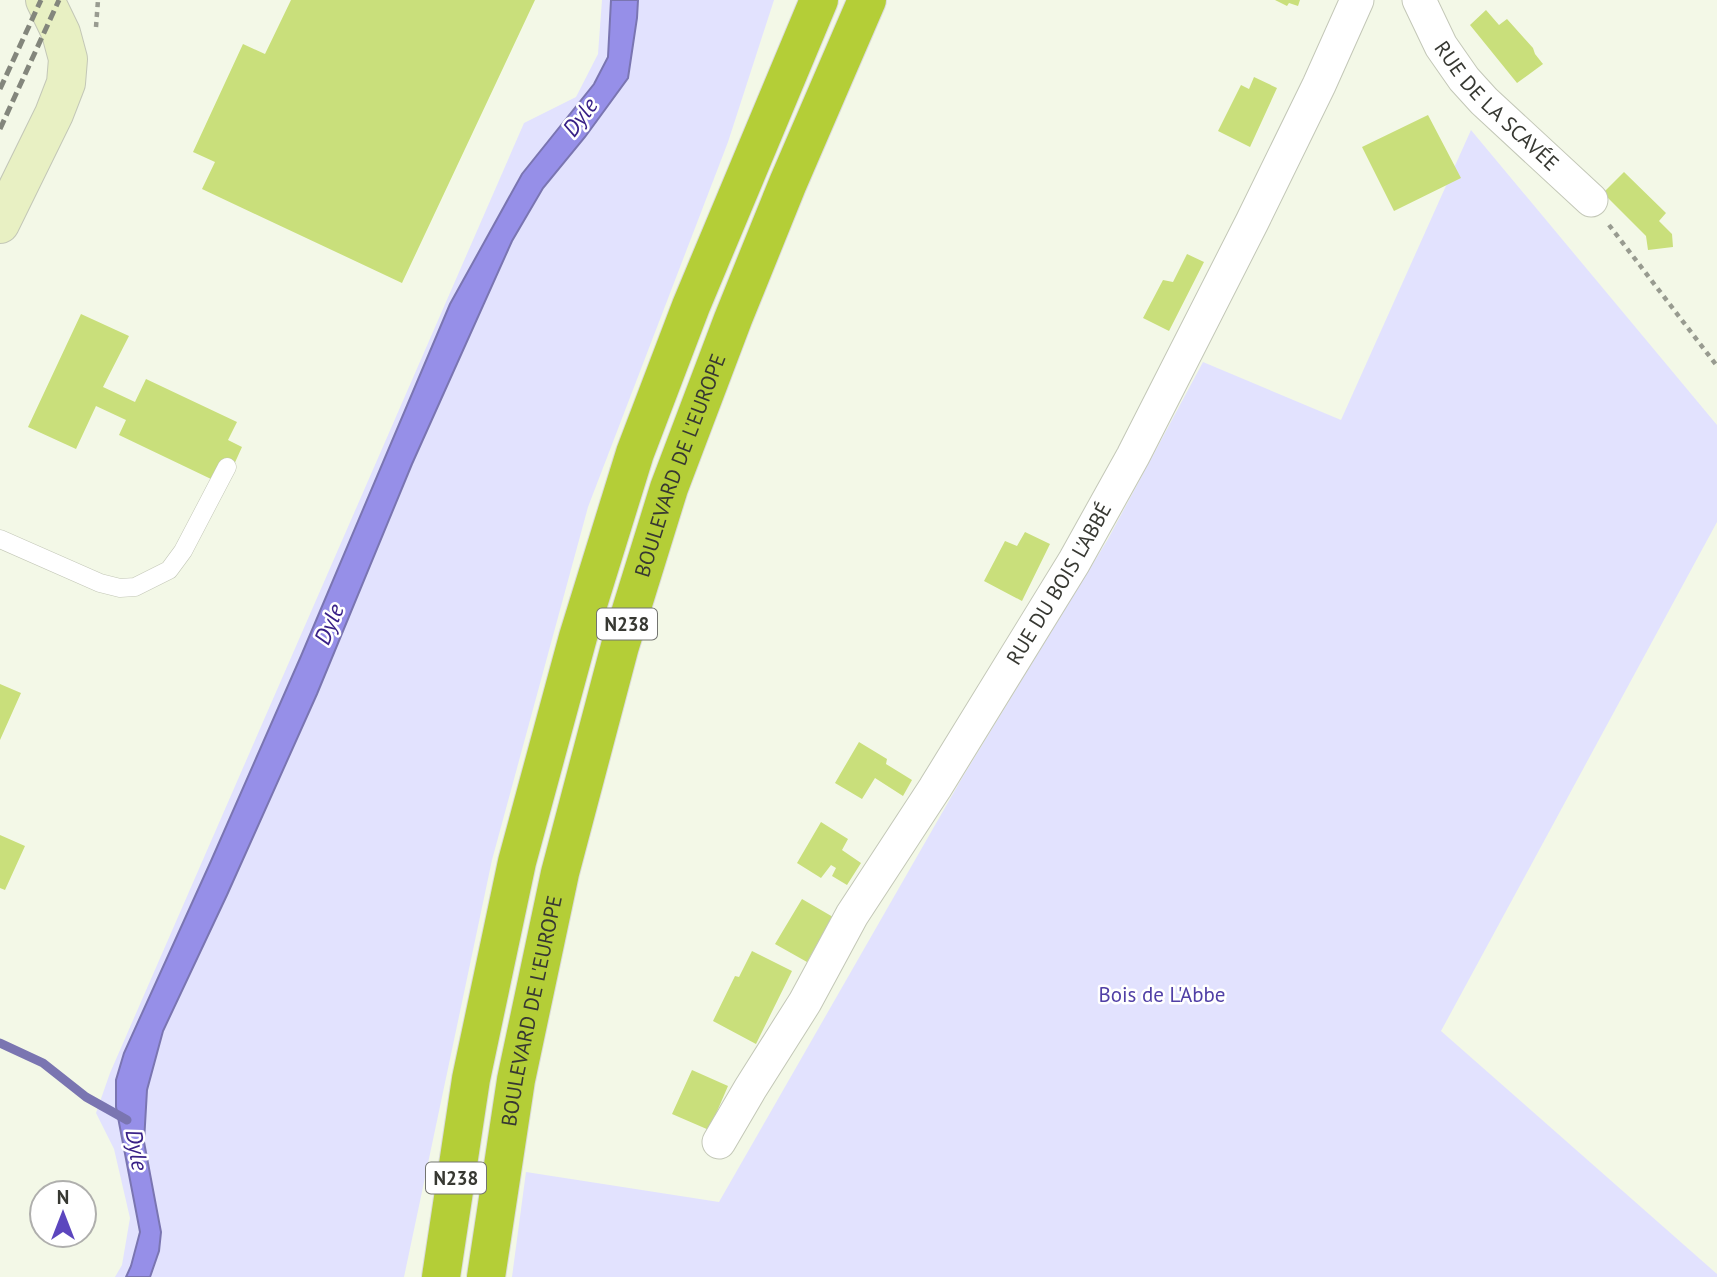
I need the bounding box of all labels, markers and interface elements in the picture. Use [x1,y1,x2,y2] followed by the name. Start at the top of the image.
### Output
[1429,36,1565,176] street label: RUE DE LA SCAVÉE
[556,91,604,142] water label: Dyle
[628,350,732,580] street label: BOULEVARD DE L'EUROPE
[1000,498,1117,670] street label: RUE DU BOIS L'ABBÉ
[307,599,350,648] water label: Dyle
[597,608,657,639] road number: N238
[495,893,568,1128] street label: BOULEVARD DE L'EUROPE
[1098,981,1226,1008] park label: Bois de L'Abbe
[120,1127,155,1173] water label: Dyle
[426,1162,486,1194] road number: N238
[28,1179,98,1249] north arrow
[57,1185,69,1209] text: N

